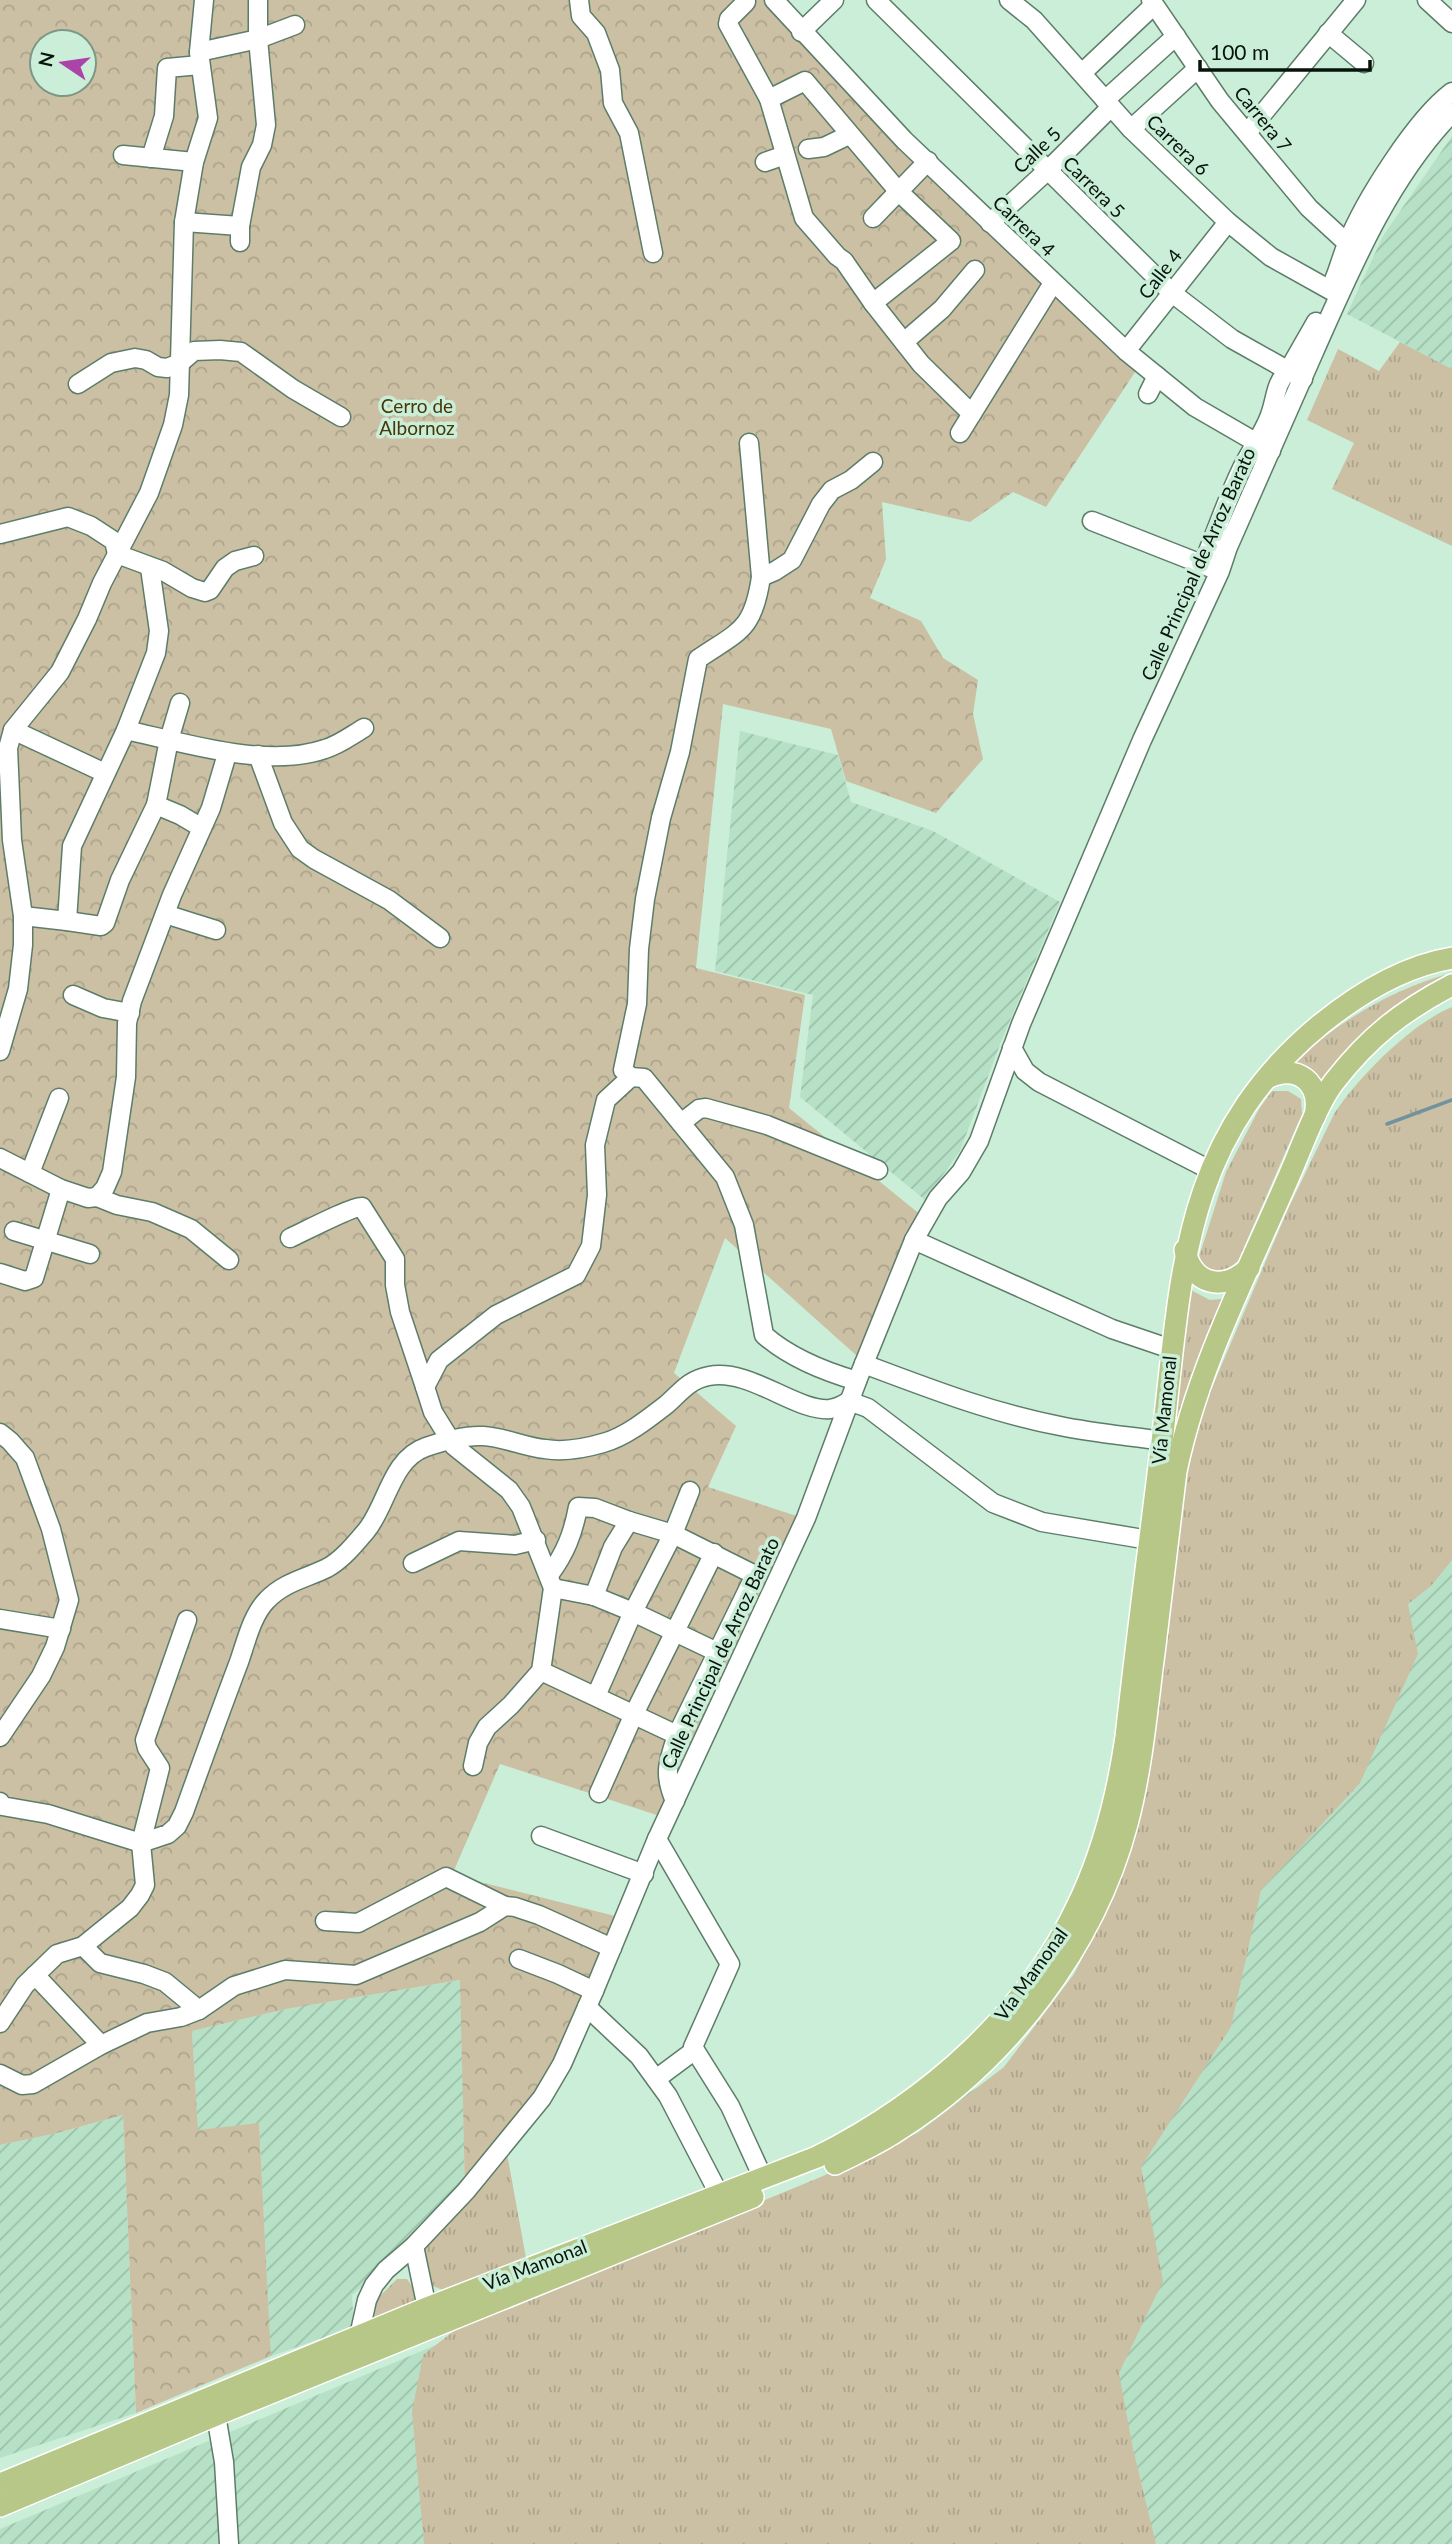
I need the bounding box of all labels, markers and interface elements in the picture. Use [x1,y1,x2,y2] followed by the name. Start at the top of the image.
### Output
[28,28,98,98] north arrow
[1200,28,1370,72] scale bar
[1210,39,1269,64] text: 100 m
[33,49,59,69] text: N
[1230,81,1297,156] street label: Carrera 7
[1142,109,1214,180] street label: Carrera 6
[1008,122,1065,178] street label: Calle 5
[1059,151,1130,222] street label: Carrera 5
[988,190,1060,261] street label: Carrera 4
[1133,244,1186,303] street label: Calle 4
[379,394,455,439] park label: Cerro de Albornoz
[1136,444,1259,684] street label: Calle Principal de Arroz Barato
[1146,1355,1181,1465] street label: Vía Mamonal
[656,1533,783,1772] street label: Calle Principal de Arroz Barato
[989,1923,1072,2025] street label: Vía Mamonal
[480,2234,590,2295] street label: Vía Mamonal

